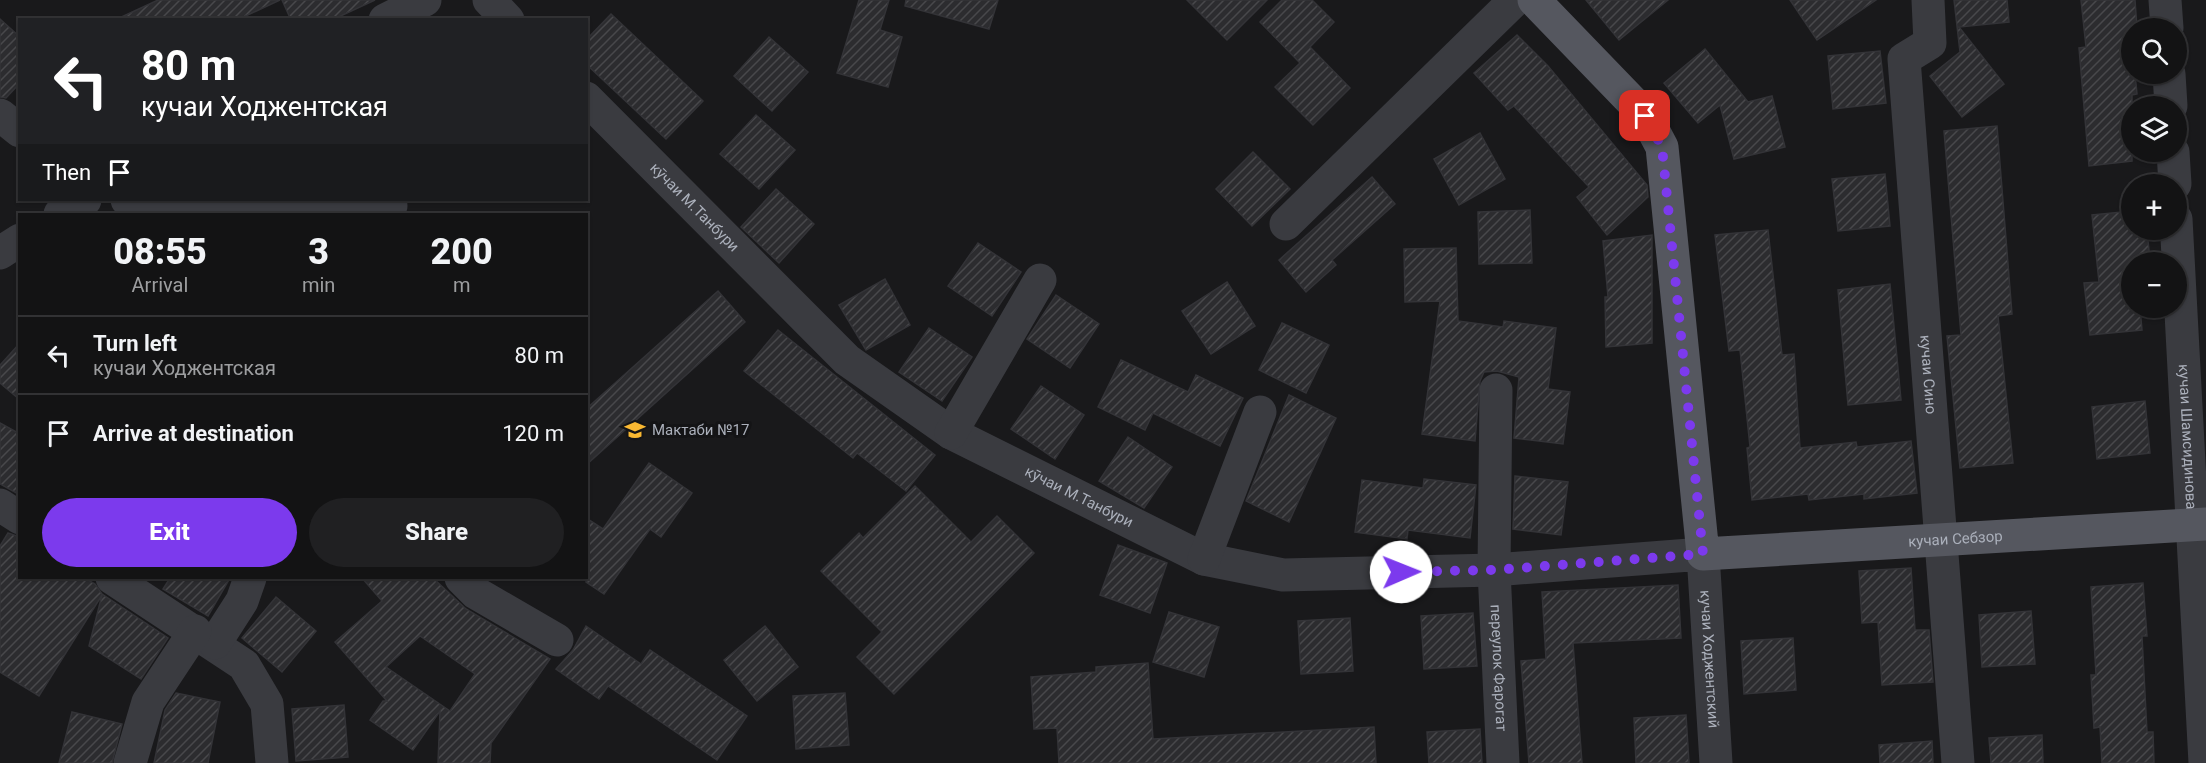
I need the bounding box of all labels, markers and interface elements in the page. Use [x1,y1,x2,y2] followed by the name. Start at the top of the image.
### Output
[2121,18,2187,318] map controls
[2121,18,2187,84] button: search
[141,41,236,90] text: 80 m
[42,42,120,120] icon: left
[1619,90,1670,141] pin
[141,91,388,123] text: кучаи Ходжентская
[2121,96,2187,162] button: layers
[1628,99,1661,132] icon: arrive
[103,156,136,189] icon: arrive
[646,159,743,255] street label: кӯчаи М.Танбури
[42,160,91,185] text: Then
[2121,174,2187,240] button: +
[113,231,207,273] text: 08:55
[308,231,329,273] text: 3
[431,231,493,273] text: 200
[2121,252,2187,318] button: −
[132,273,188,297] text: Arrival
[302,273,335,297] text: min
[453,273,470,297] text: m
[93,331,177,356] text: Turn left
[1916,334,1940,415] street label: кучаи Сино
[42,339,75,372] icon: left
[515,343,564,368] text: 80 m
[93,356,276,380] text: кучаи Ходжентская
[2175,363,2200,510] street label: кучаи Шамсидинова
[42,417,75,450] icon: arrive
[623,418,647,442] school or university icon: Мактаби №17
[93,421,294,446] text: Arrive at destination
[502,421,564,446] text: 120 m
[652,421,749,439] place label: Мактаби №17
[1022,462,1136,531] street label: кӯчаи М.Танбури
[42,498,297,567] button: Exit
[309,498,564,567] button: Share
[1908,527,2003,551] street label: кучаи Себзор
[1369,540,1433,604] position arrow
[1696,589,1723,729] street label: кучаи Ходжентский
[1487,604,1511,732] street label: переулок Фарогат

